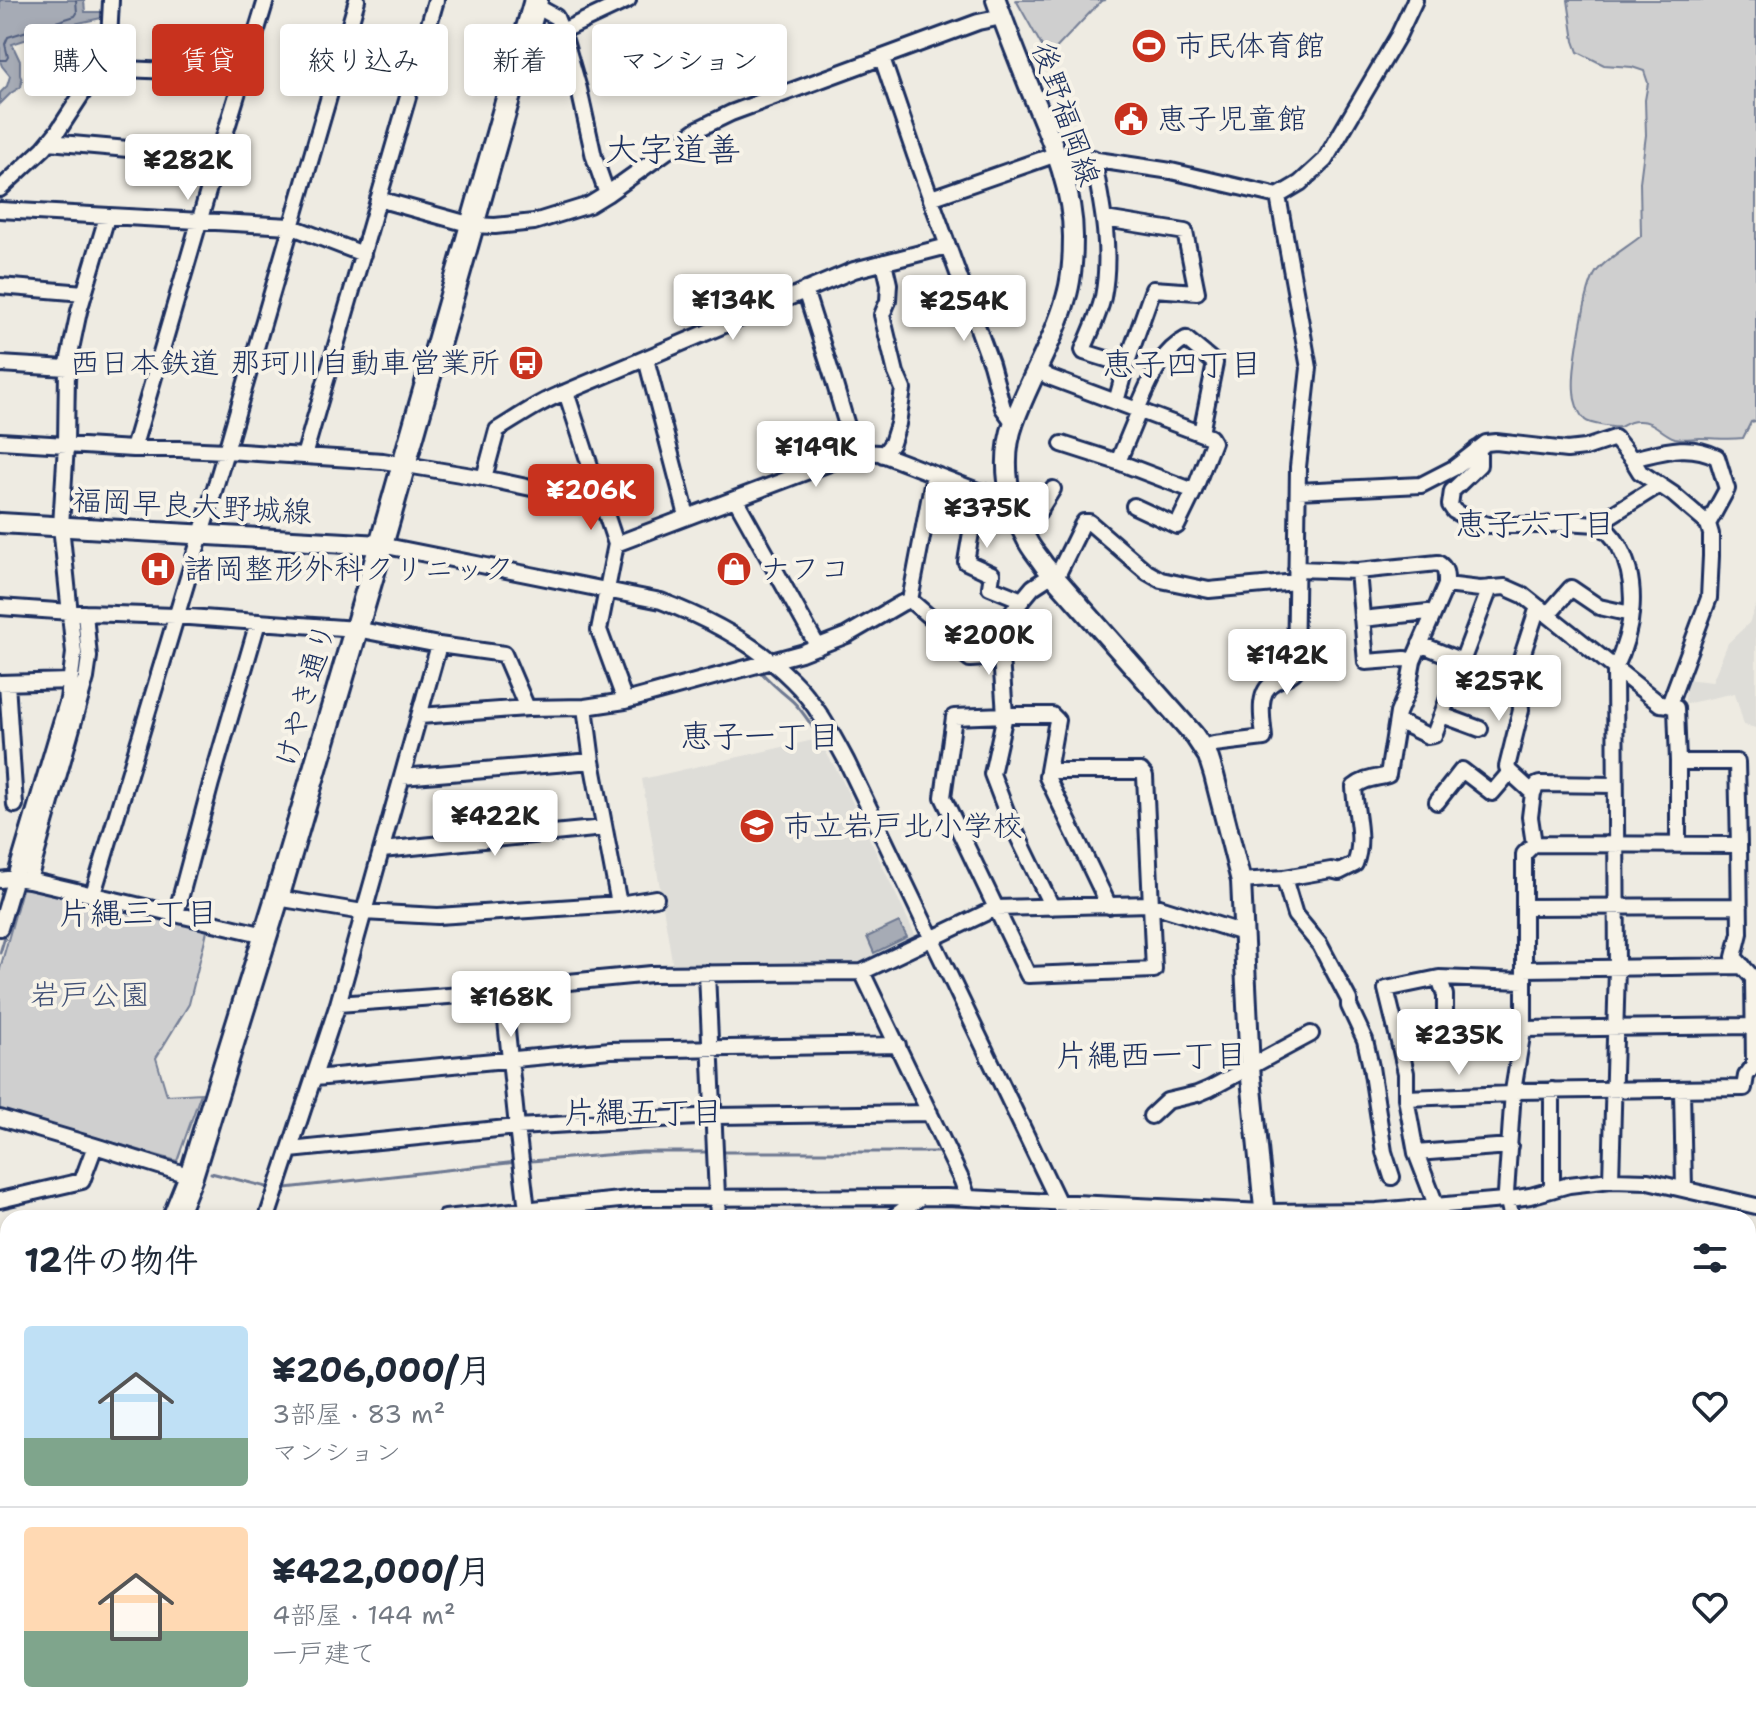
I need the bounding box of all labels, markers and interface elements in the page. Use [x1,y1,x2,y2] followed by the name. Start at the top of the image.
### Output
[24,24,136,96] chip: 購入
[152,24,264,96] chip: 賃貸
[280,24,448,96] chip: 絞り込み
[464,24,576,96] chip: 新着
[592,24,787,96] chip: マンション
[1175,25,1325,66] place label: 市民体育館
[1130,27,1168,65] sports icon: 市民体育館
[1023,36,1110,191] street label: 後野福岡線
[1157,98,1307,139] place label: 恵子児童館
[1112,100,1150,138] public building icon: 恵子児童館
[605,126,741,172] district label: 大字道善
[132,134,244,202] pin: ¥282K
[143,142,233,177] text: ¥282K
[677,274,789,342] pin: ¥134K
[908,275,1020,343] pin: ¥254K
[692,282,774,317] text: ¥134K
[920,283,1008,318] text: ¥254K
[70,342,500,383] place label: 西日本鉄道 那珂川自動車営業所
[1102,342,1262,385] district label: 恵子四丁目
[507,344,545,382] bus stop icon: 西日本鉄道 那珂川自動車営業所
[760,421,872,489] pin: ¥149K
[775,429,857,464] text: ¥149K
[535,464,647,532] pin: ¥206K
[546,472,636,507] text: ¥206K
[71,479,313,532] street label: 福岡早良大野城線
[931,482,1043,550] pin: ¥375K
[944,490,1030,525] text: ¥375K
[1455,502,1615,545] district label: 恵子六丁目
[184,548,514,589] place label: 諸岡整形外科クリニック
[760,548,850,589] place label: ナフコ
[139,550,177,588] hospital icon: 諸岡整形外科クリニック
[715,550,753,588] shop icon: ナフコ
[933,609,1045,677] pin: ¥200K
[264,617,345,773] street label: けやき通り
[944,617,1034,652] text: ¥200K
[1231,629,1343,697] pin: ¥142K
[1246,637,1328,672] text: ¥142K
[1443,655,1555,723] pin: ¥257K
[1455,663,1543,698] text: ¥257K
[680,714,840,757] district label: 恵子一丁目
[439,790,551,858] pin: ¥422K
[451,798,539,833] text: ¥422K
[783,805,1023,846] place label: 市立岩戸北小学校
[738,807,776,845] school or university icon: 市立岩戸北小学校
[58,891,218,934] district label: 片縄三丁目
[455,971,567,1039] pin: ¥168K
[30,974,150,1015] park label: 岩戸公園
[470,979,552,1014] text: ¥168K
[1403,1009,1515,1077] pin: ¥235K
[1415,1017,1503,1052] text: ¥235K
[1055,1033,1247,1076] district label: 片縄西一丁目
[563,1090,723,1133] district label: 片縄五丁目
[1688,1236,1732,1280] icon: filters
[24,1237,198,1283] text: 12件の物件
[272,1347,492,1393] text: ¥206,000/月
[88,1358,184,1454] icon: home
[1688,1384,1732,1428] icon: heart
[272,1396,445,1431] text: 3部屋 · 83 m²
[272,1434,401,1469] text: マンション
[272,1548,491,1594] text: ¥422,000/月
[88,1559,184,1655] icon: home
[1688,1585,1732,1629] icon: heart
[272,1597,456,1632] text: 4部屋 · 144 m²
[272,1635,376,1670] text: 一戸建て

